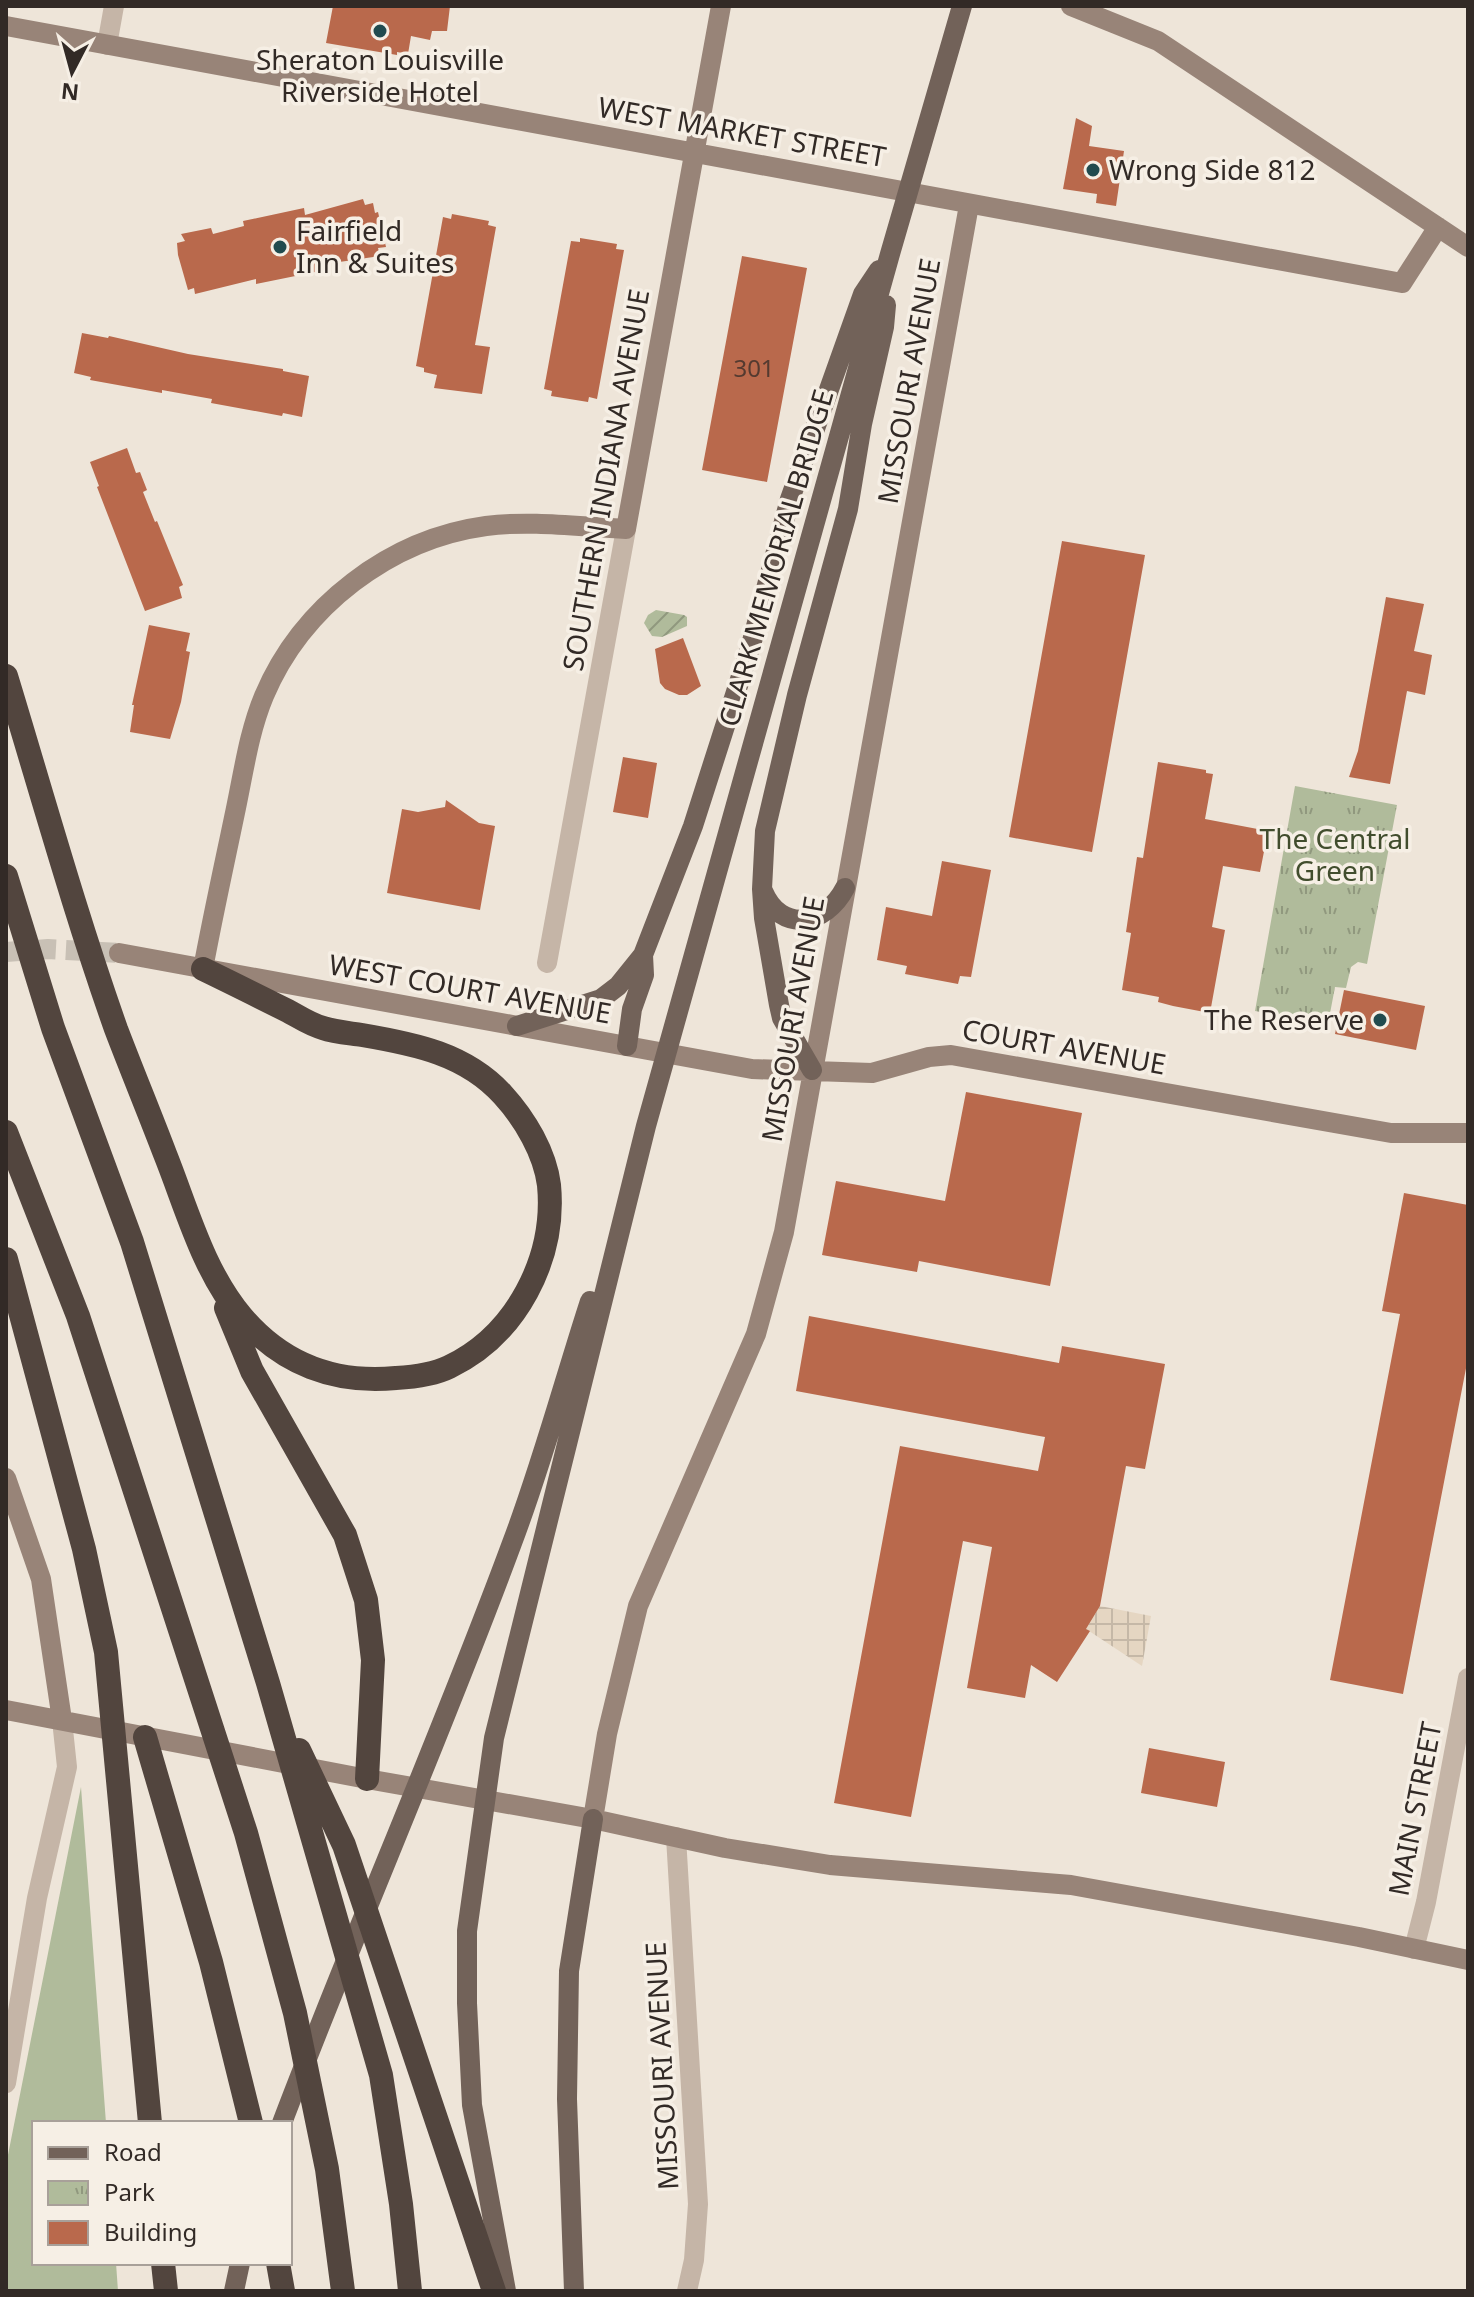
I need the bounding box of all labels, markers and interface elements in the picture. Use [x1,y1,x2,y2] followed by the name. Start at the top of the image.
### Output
[371,22,389,40] marker: Sheraton Louisville Riverside Hotel
[32,32,112,112] north arrow
[256,40,504,110] place label: Sheraton Louisville Riverside Hotel
[59,77,80,109] text: N
[595,87,889,175] street label: WEST MARKET STREET
[1109,150,1315,188] place label: Wrong Side 812
[1084,161,1102,179] marker: Wrong Side 812
[296,211,454,281] place label: Fairfield Inn & Suites
[271,238,289,256] marker: Fairfield Inn & Suites
[868,255,948,507] street label: MISSOURI AVENUE
[553,286,657,674] street label: SOUTHERN INDIANA AVENUE
[733,351,775,384] house number: 301
[709,385,841,731] street label: CLARK MEMORIAL BRIDGE
[1260,819,1410,889] park label: The Central Green
[752,893,832,1145] street label: MISSOURI AVENUE
[326,944,614,1032] street label: WEST COURT AVENUE
[1204,1000,1364,1038] place label: The Reserve
[959,1009,1169,1083] street label: COURT AVENUE
[1371,1011,1389,1029] marker: The Reserve
[1379,1718,1450,1899] street label: MAIN STREET
[636,1941,686,2191] street label: MISSOURI AVENUE
[32,2121,292,2265] legend
[104,2135,162,2168] text: Road
[104,2175,155,2208] text: Park
[104,2215,197,2248] text: Building

